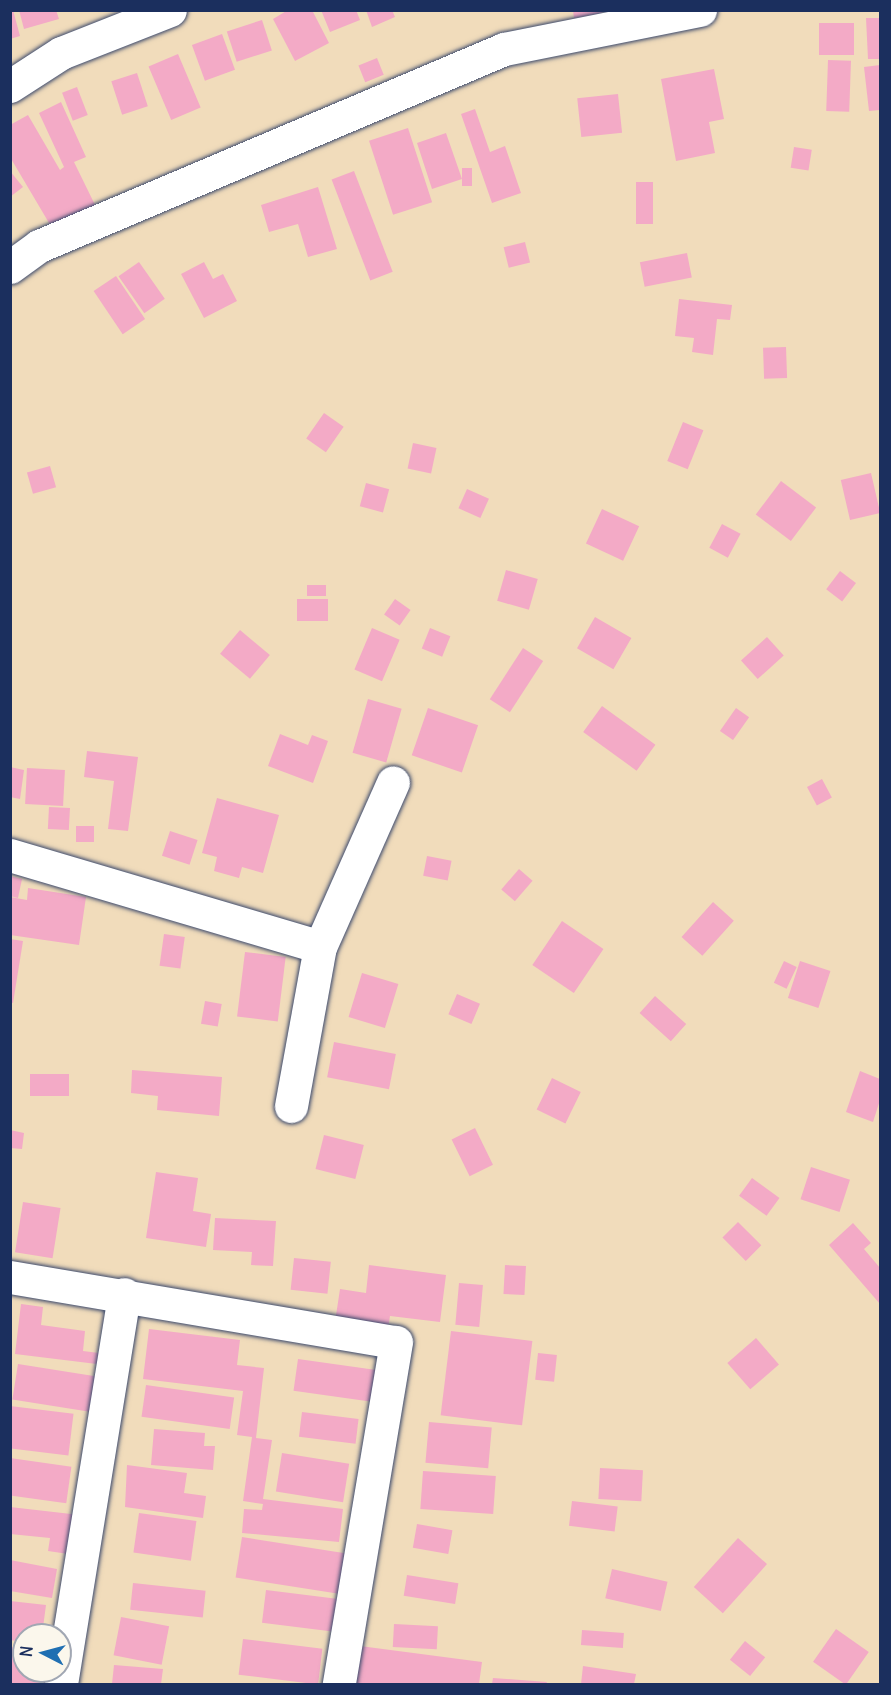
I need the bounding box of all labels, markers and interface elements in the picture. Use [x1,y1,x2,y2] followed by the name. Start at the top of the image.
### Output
[12,1623,72,1683] north arrow
[16,1645,37,1658] text: N

